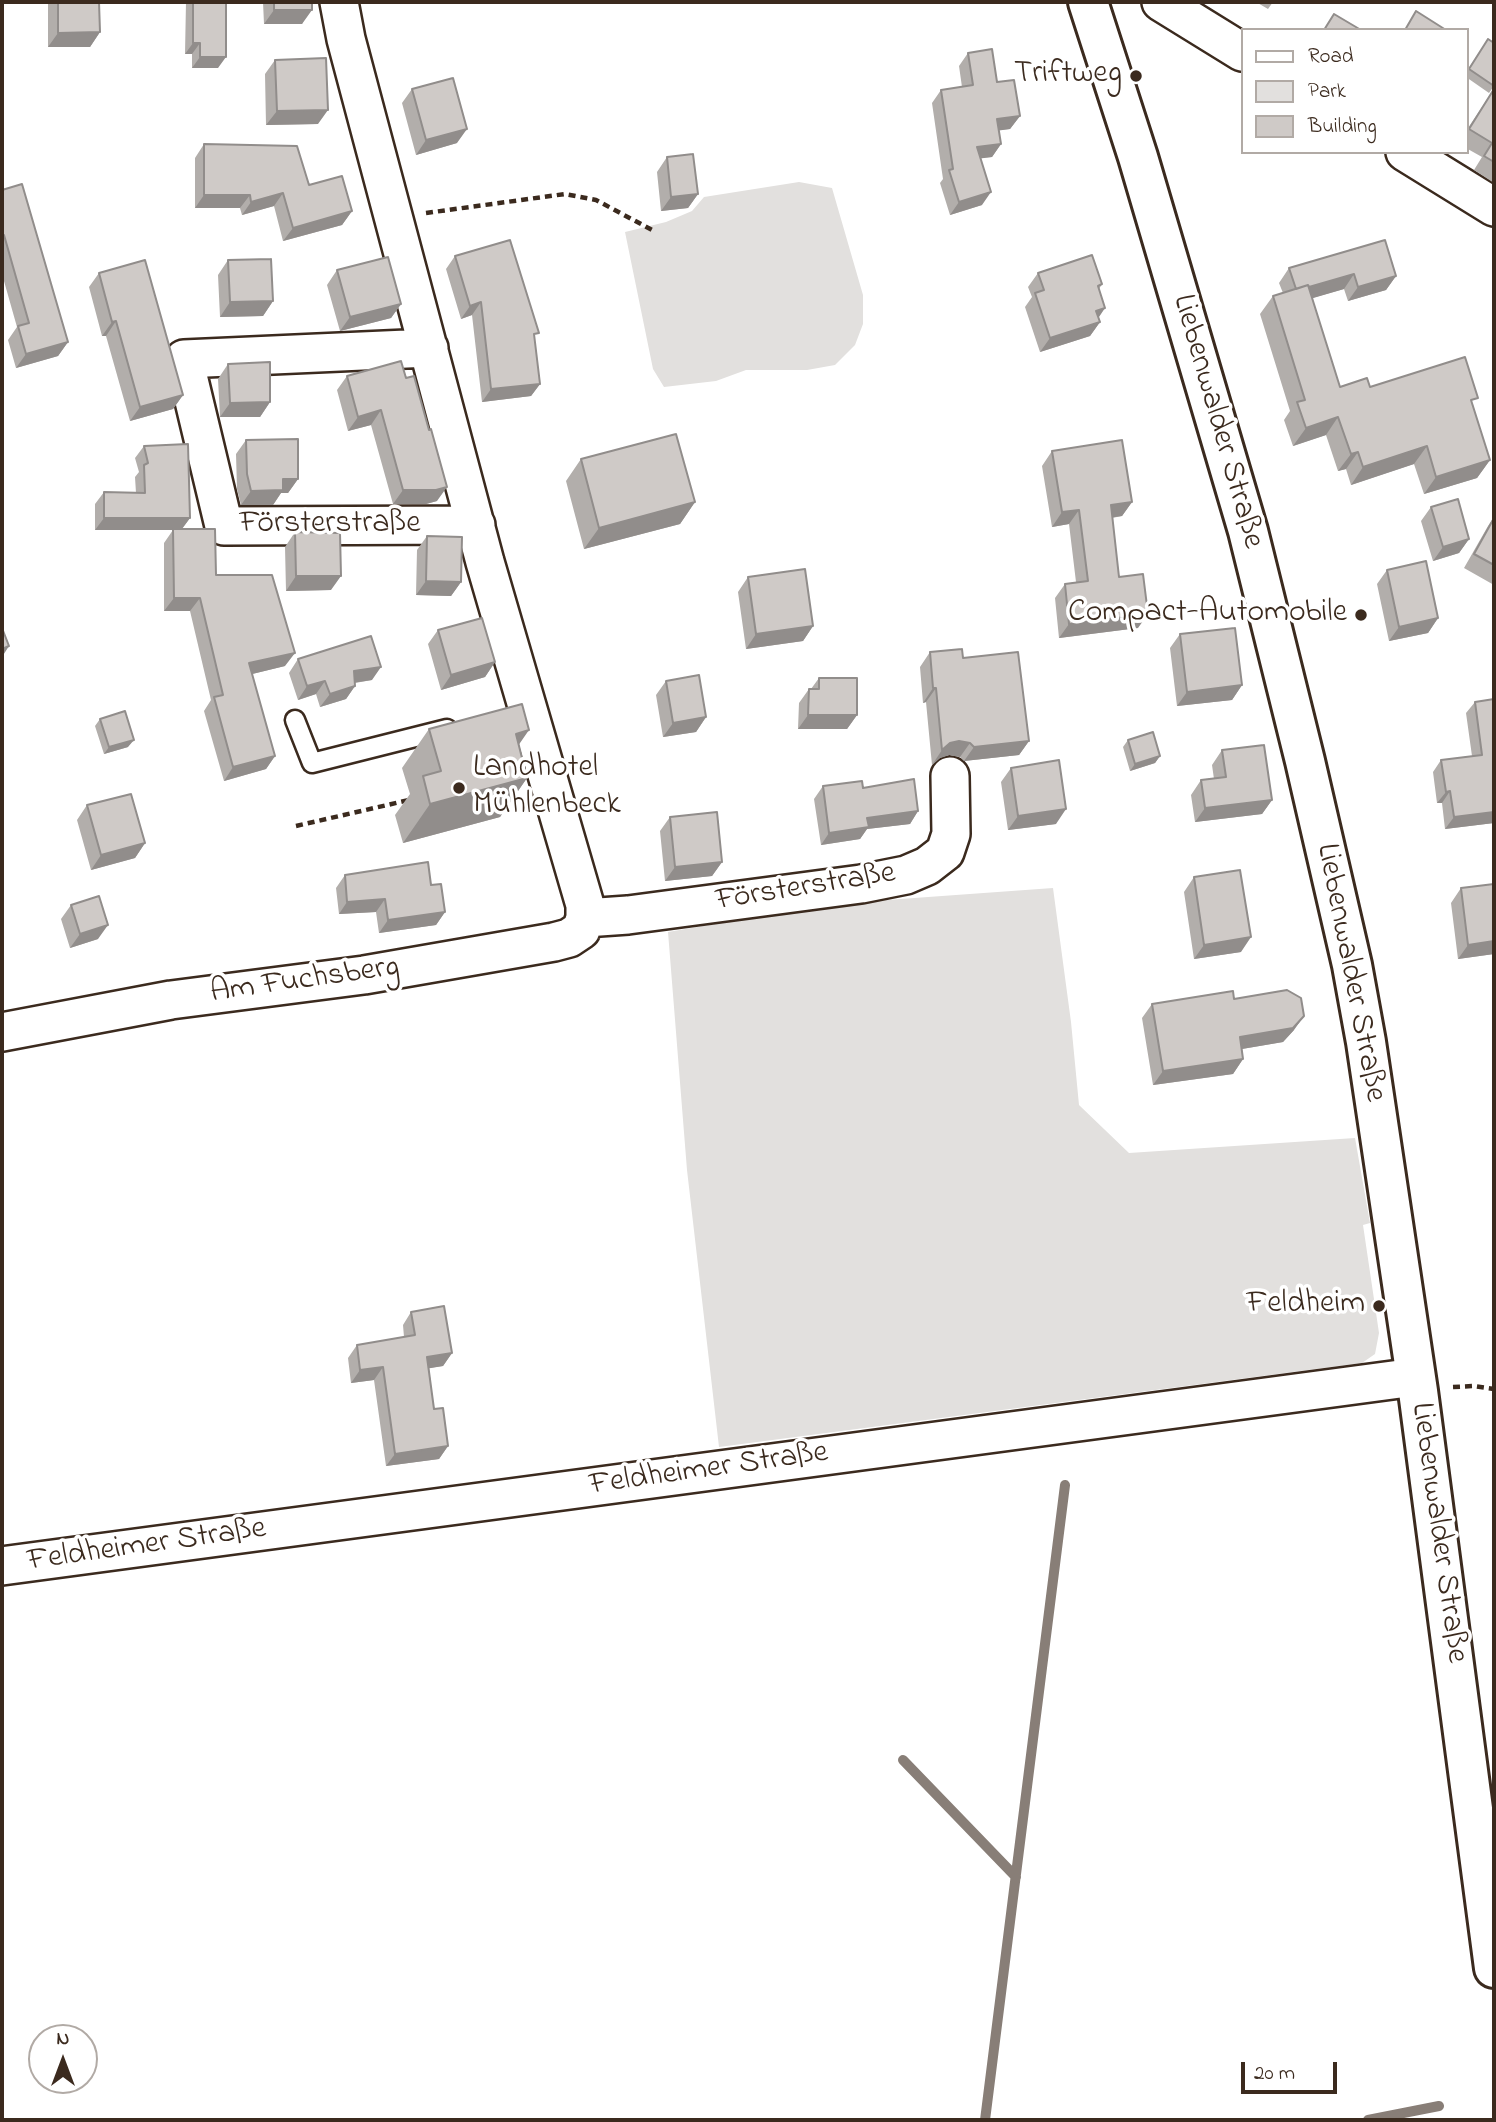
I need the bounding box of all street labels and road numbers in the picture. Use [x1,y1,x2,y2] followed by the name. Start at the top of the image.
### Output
[1161,291,1271,553] street label: Liebenwalder Straße
[239,507,421,545] street label: Försterstraße
[1305,841,1393,1105] street label: Liebenwalder Straße
[714,856,898,922] street label: Försterstraße
[208,950,402,1014] street label: Am Fuchsberg
[1400,1400,1474,1666] street label: Liebenwalder Straße
[587,1435,831,1507] street label: Feldheimer Straße
[25,1511,269,1583] street label: Feldheimer Straße

